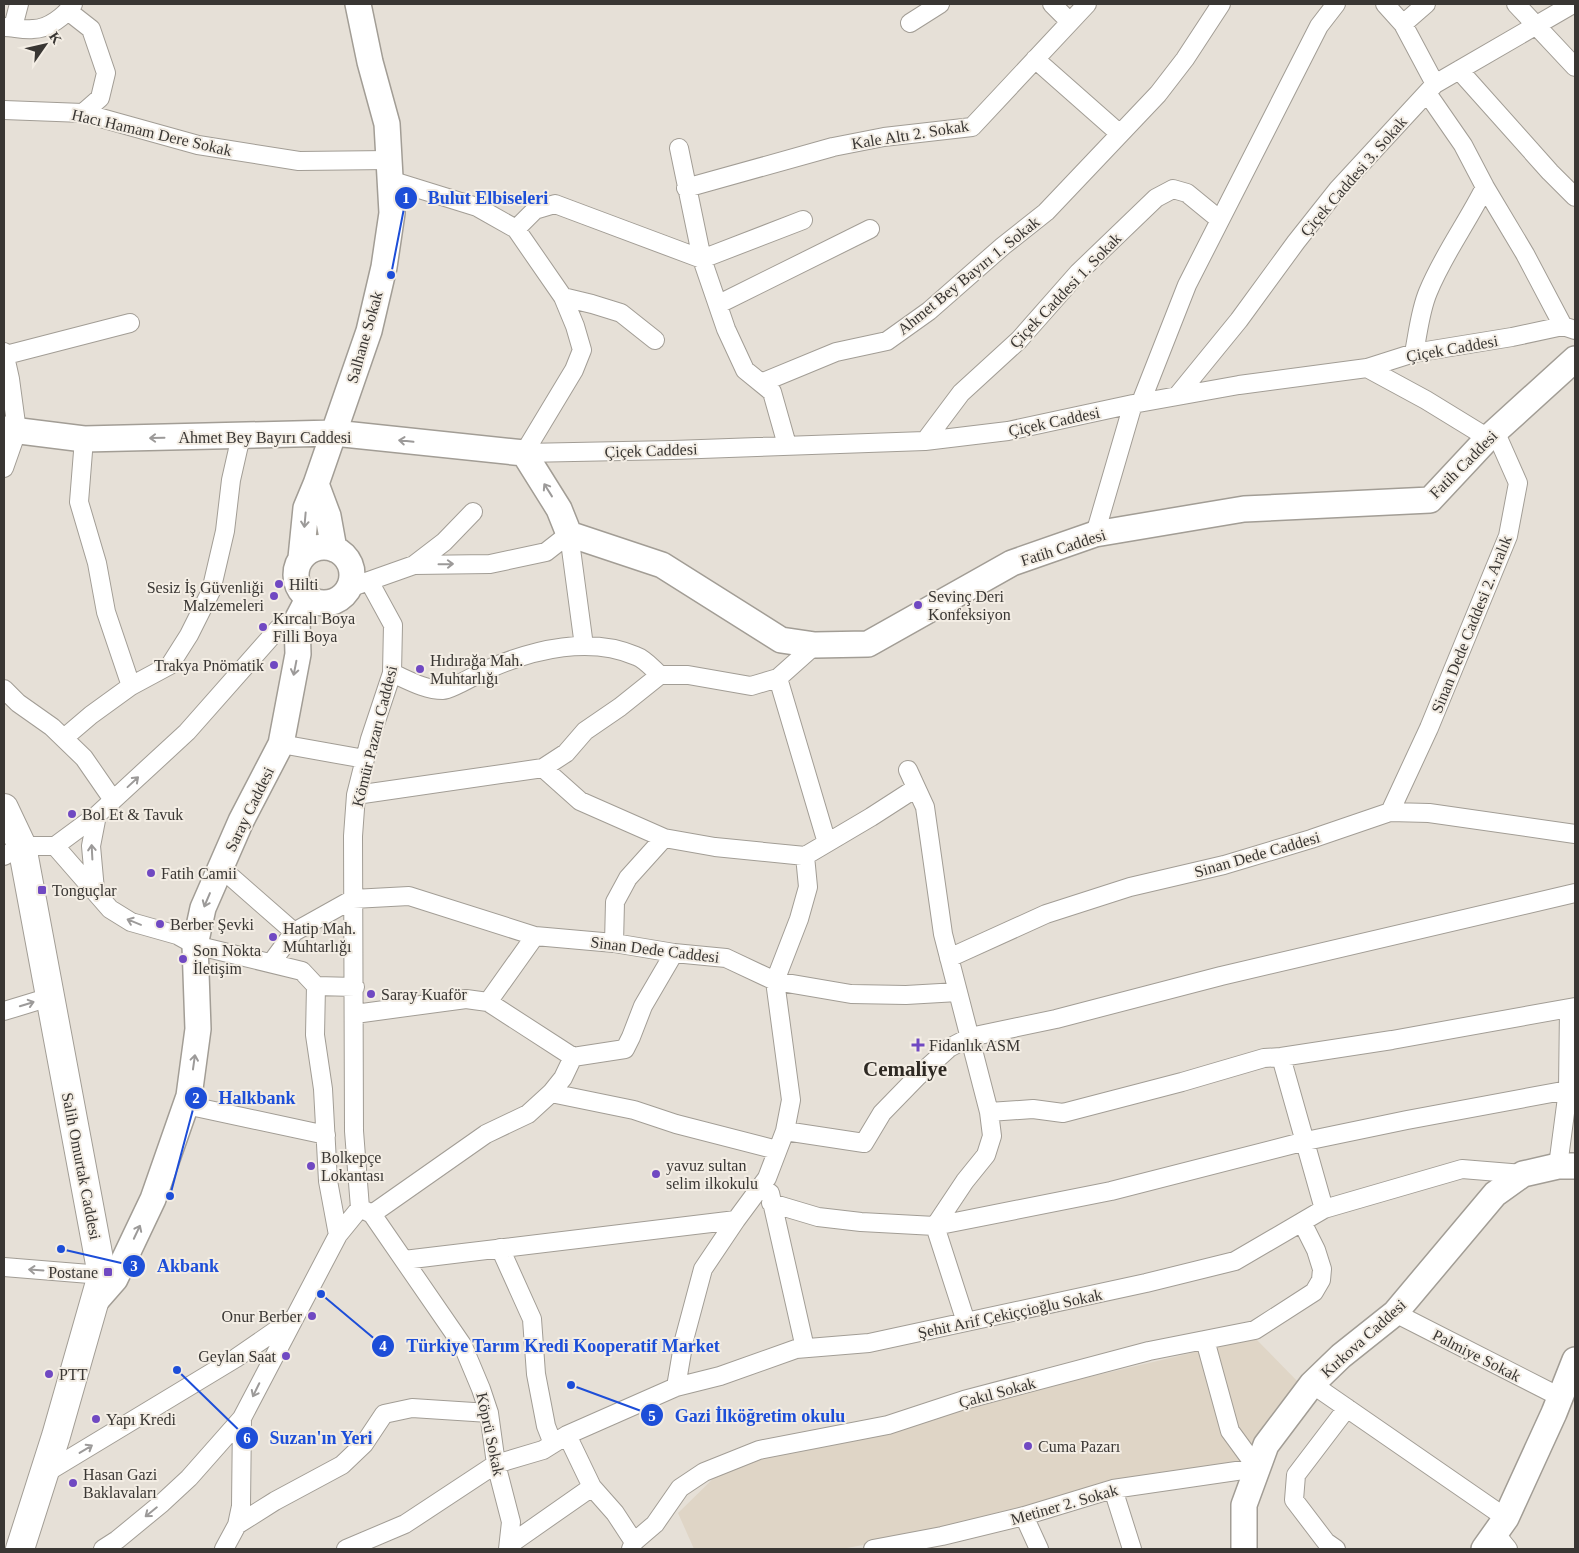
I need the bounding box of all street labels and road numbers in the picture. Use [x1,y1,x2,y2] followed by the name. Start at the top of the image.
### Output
[70,106,234,159] street label: Hacı Hamam Dere Sokak
[1297,113,1411,240] street label: Çiçek Caddesi 3. Sokak
[850,117,970,152] street label: Kale Altı 2. Sokak
[894,213,1043,339] street label: Ahmet Bey Bayırı 1. Sokak
[1006,229,1125,352] street label: Çiçek Caddesi 1. Sokak
[343,289,386,385] street label: Salhane Sokak
[1405,332,1500,366] street label: Çiçek Caddesi
[1007,403,1102,440] street label: Çiçek Caddesi
[1426,427,1501,502] street label: Fatih Caddesi
[179,429,352,447] street label: Ahmet Bey Bayırı Caddesi
[604,440,698,462] street label: Çiçek Caddesi
[1018,526,1108,569] street label: Fatih Caddesi
[1428,533,1515,715] street label: Sinan Dede Caddesi 2. Aralık
[349,663,400,808] street label: Kömür Pazarı Caddesi
[222,764,278,855] street label: Saray Caddesi
[1192,828,1322,881] street label: Sinan Dede Caddesi
[590,933,721,966] street label: Sinan Dede Caddesi
[59,1091,104,1242] street label: Salih Omurtak Caddesi
[916,1286,1104,1342] street label: Şehit Arif Çekiççioğlu Sokak
[1318,1296,1410,1381] street label: Kırkova Caddesi
[1429,1326,1524,1386] street label: Palmiye Sokak
[957,1374,1038,1412] street label: Çakıl Sokak
[472,1391,508,1478] street label: Köprü Sokak
[1009,1481,1120,1528] street label: Metiner 2. Sokak

